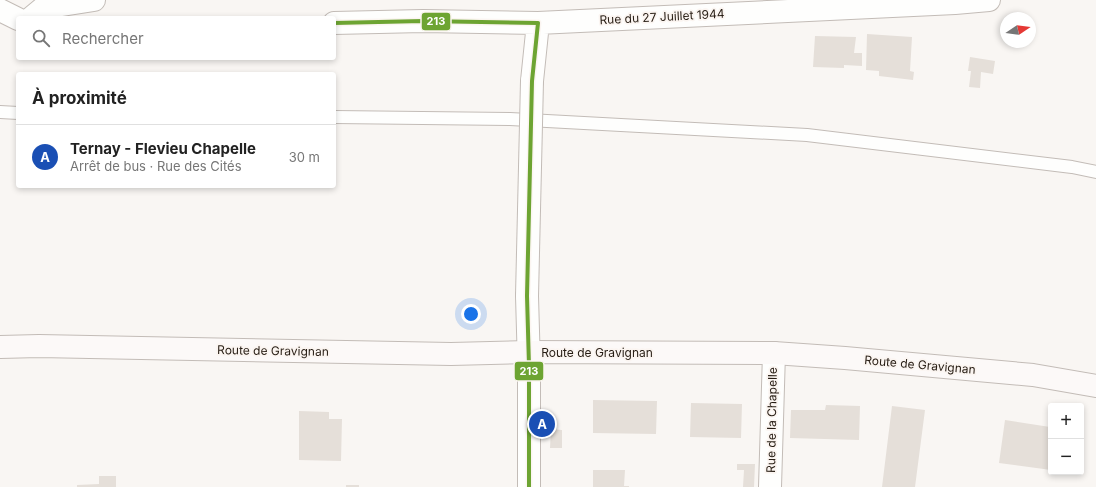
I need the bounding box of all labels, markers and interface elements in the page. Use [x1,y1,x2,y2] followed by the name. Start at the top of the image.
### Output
[599,6,725,27] street label: Rue du 27 Juillet 1944
[421,12,451,31] line badge: 213
[1000,12,1036,48] north arrow
[427,14,445,28] text: 213
[16,16,336,60] search box
[30,27,52,49] icon: search
[62,29,144,48] text: Rechercher
[32,88,127,108] text: À proximité
[70,139,256,158] text: Ternay - Flevieu Chapelle
[40,149,50,165] text: A
[289,149,320,165] text: 30 m
[70,158,242,174] text: Arrêt de bus · Rue des Cités
[461,304,481,324] your location
[217,342,329,359] street label: Route de Gravignan
[541,345,653,360] street label: Route de Gravignan
[864,352,976,377] street label: Route de Gravignan
[514,361,544,381] line badge: 213
[520,364,538,378] text: 213
[763,367,780,473] street label: Rue de la Chapelle
[1048,403,1084,475] map controls
[1048,403,1084,439] button: +
[529,409,555,439] pin: A
[1048,439,1084,475] button: −

